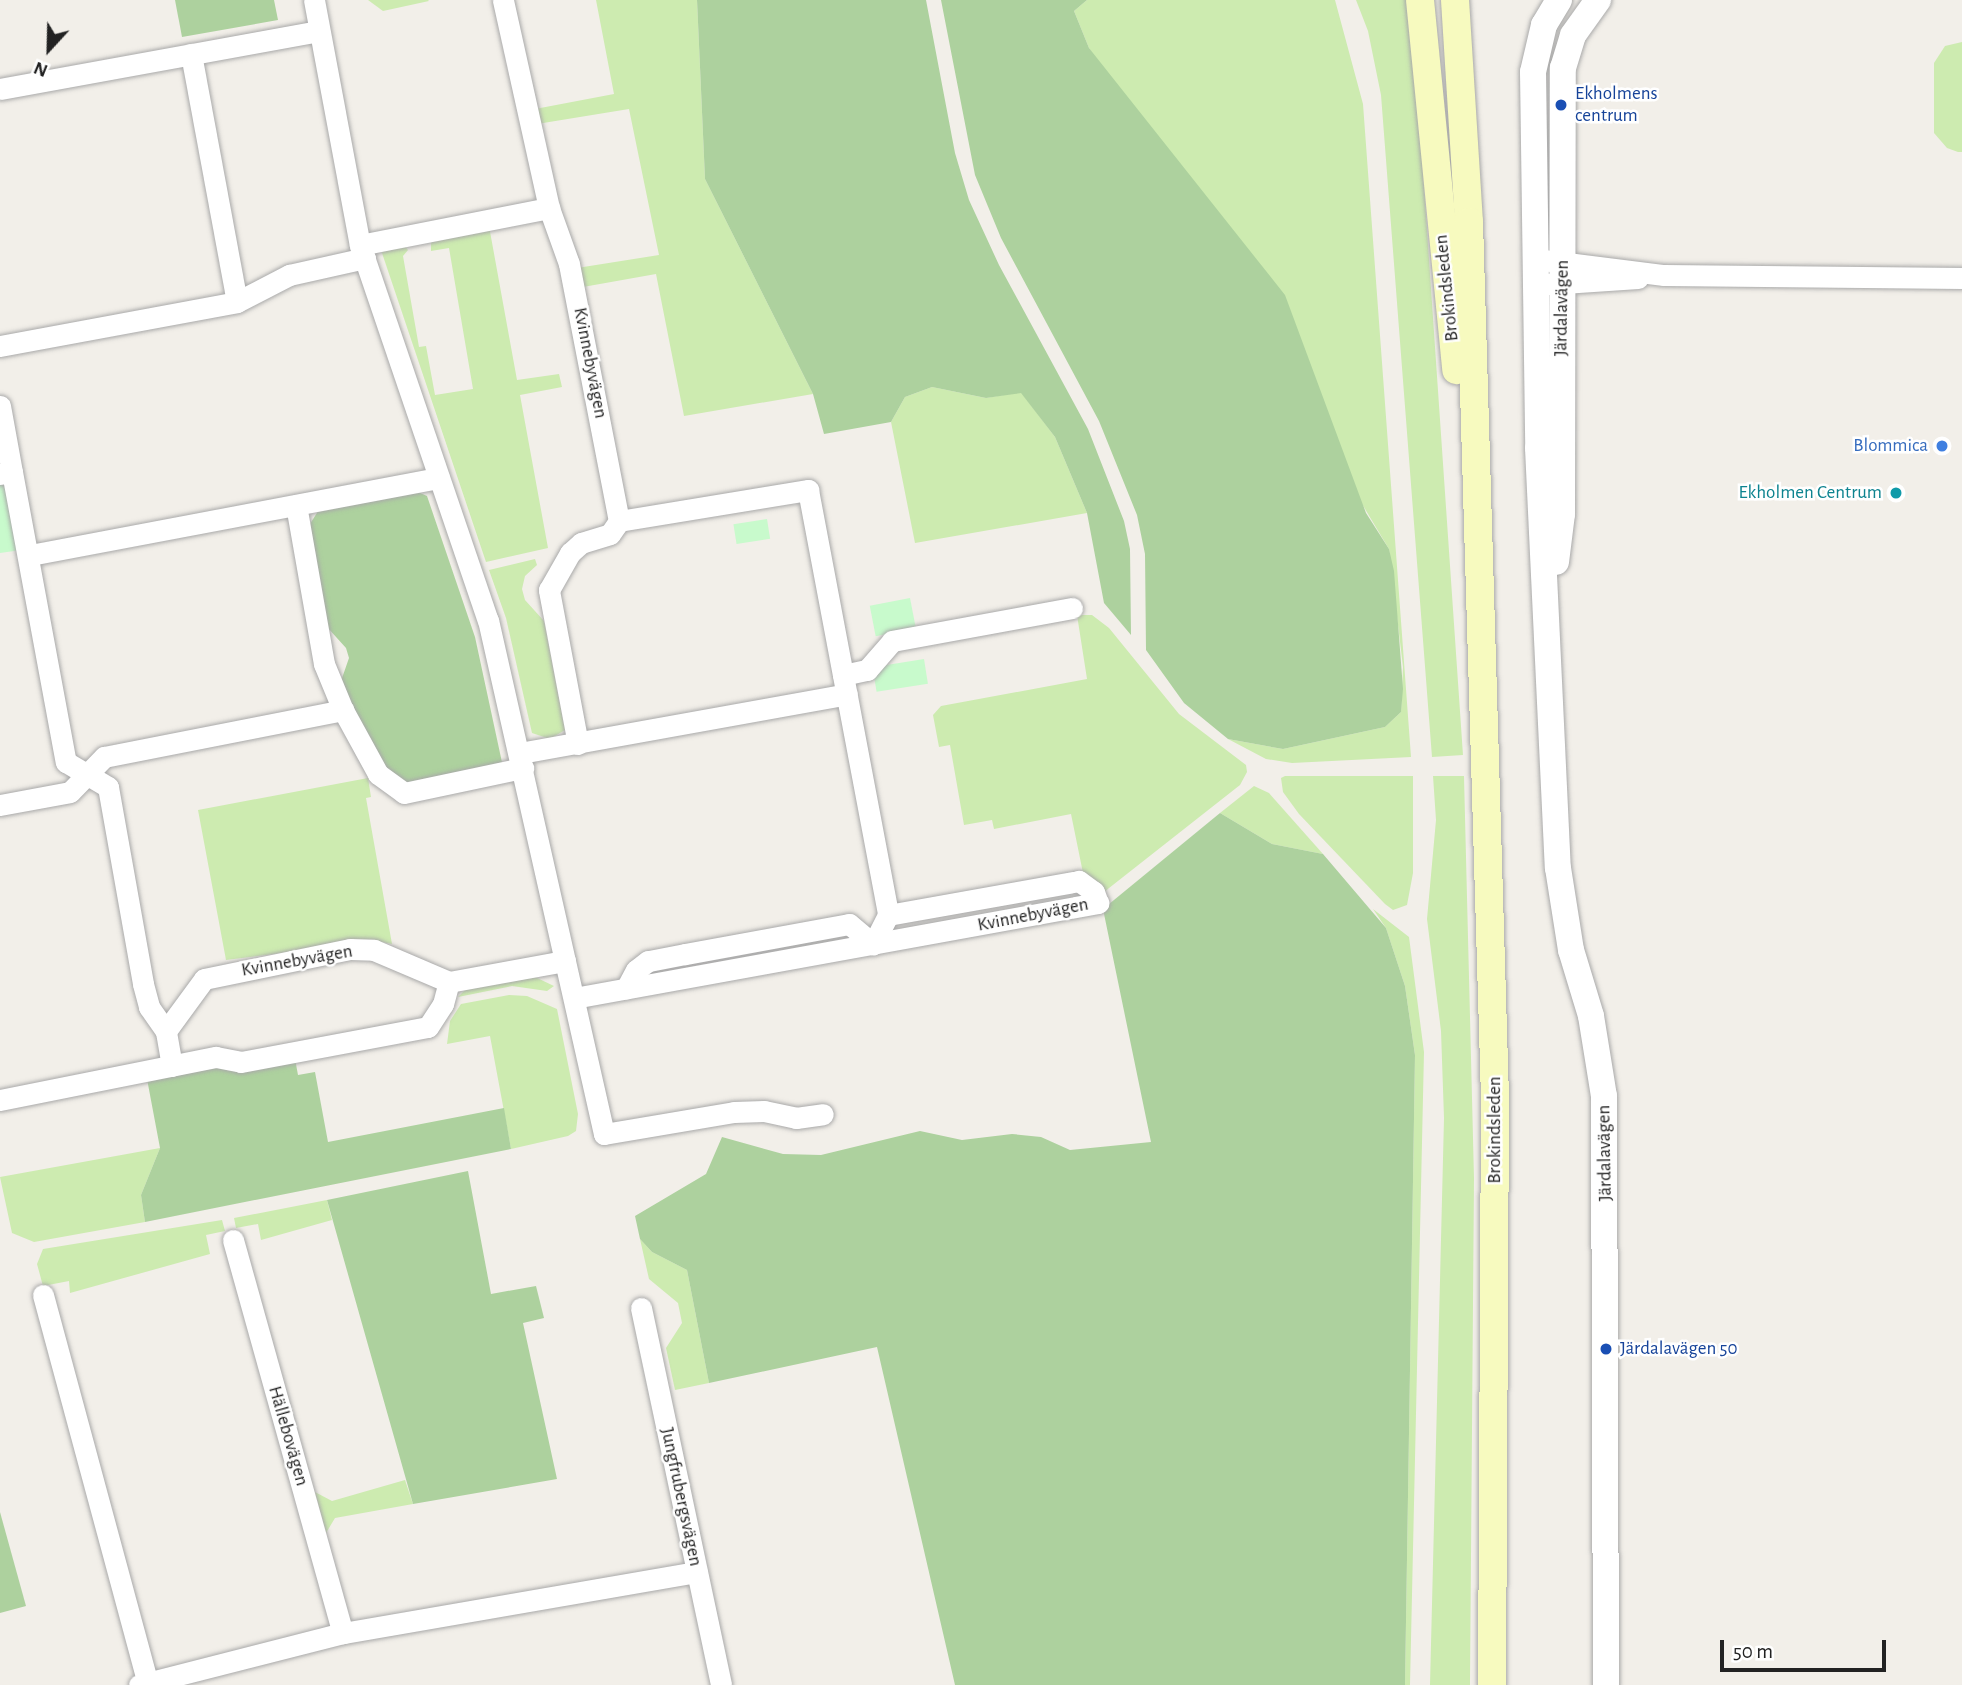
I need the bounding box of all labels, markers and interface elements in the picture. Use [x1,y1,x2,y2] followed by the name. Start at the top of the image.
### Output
[14,14,84,84] north arrow
[31,58,51,80] text: N
[1575,83,1657,127] place label: Ekholmens centrum
[1553,97,1569,113] marker: Ekholmens centrum
[1430,233,1464,343] street label: Brokindsleden
[1550,260,1574,356] street label: Järdalavägen
[568,306,612,420] street label: Kvinnebyvägen
[1853,435,1928,457] place label: Blommica
[1934,438,1950,454] marker: Blommica
[1738,482,1882,504] place label: Ekholmen Centrum
[1888,485,1904,501] marker: Ekholmen Centrum
[976,893,1090,937] street label: Kvinnebyvägen
[240,940,354,982] street label: Kvinnebyvägen
[1484,1076,1506,1184] street label: Brokindsleden
[1593,1105,1617,1201] street label: Järdalavägen
[1620,1338,1737,1360] place label: Järdalavägen 50
[1598,1341,1614,1357] marker: Järdalavägen 50
[263,1383,313,1489] street label: Hällebovägen
[655,1426,707,1568] street label: Jungfrubergsvägen
[1724,1626,1890,1670] scale bar
[1733,1641,1773,1662] text: 50 m

